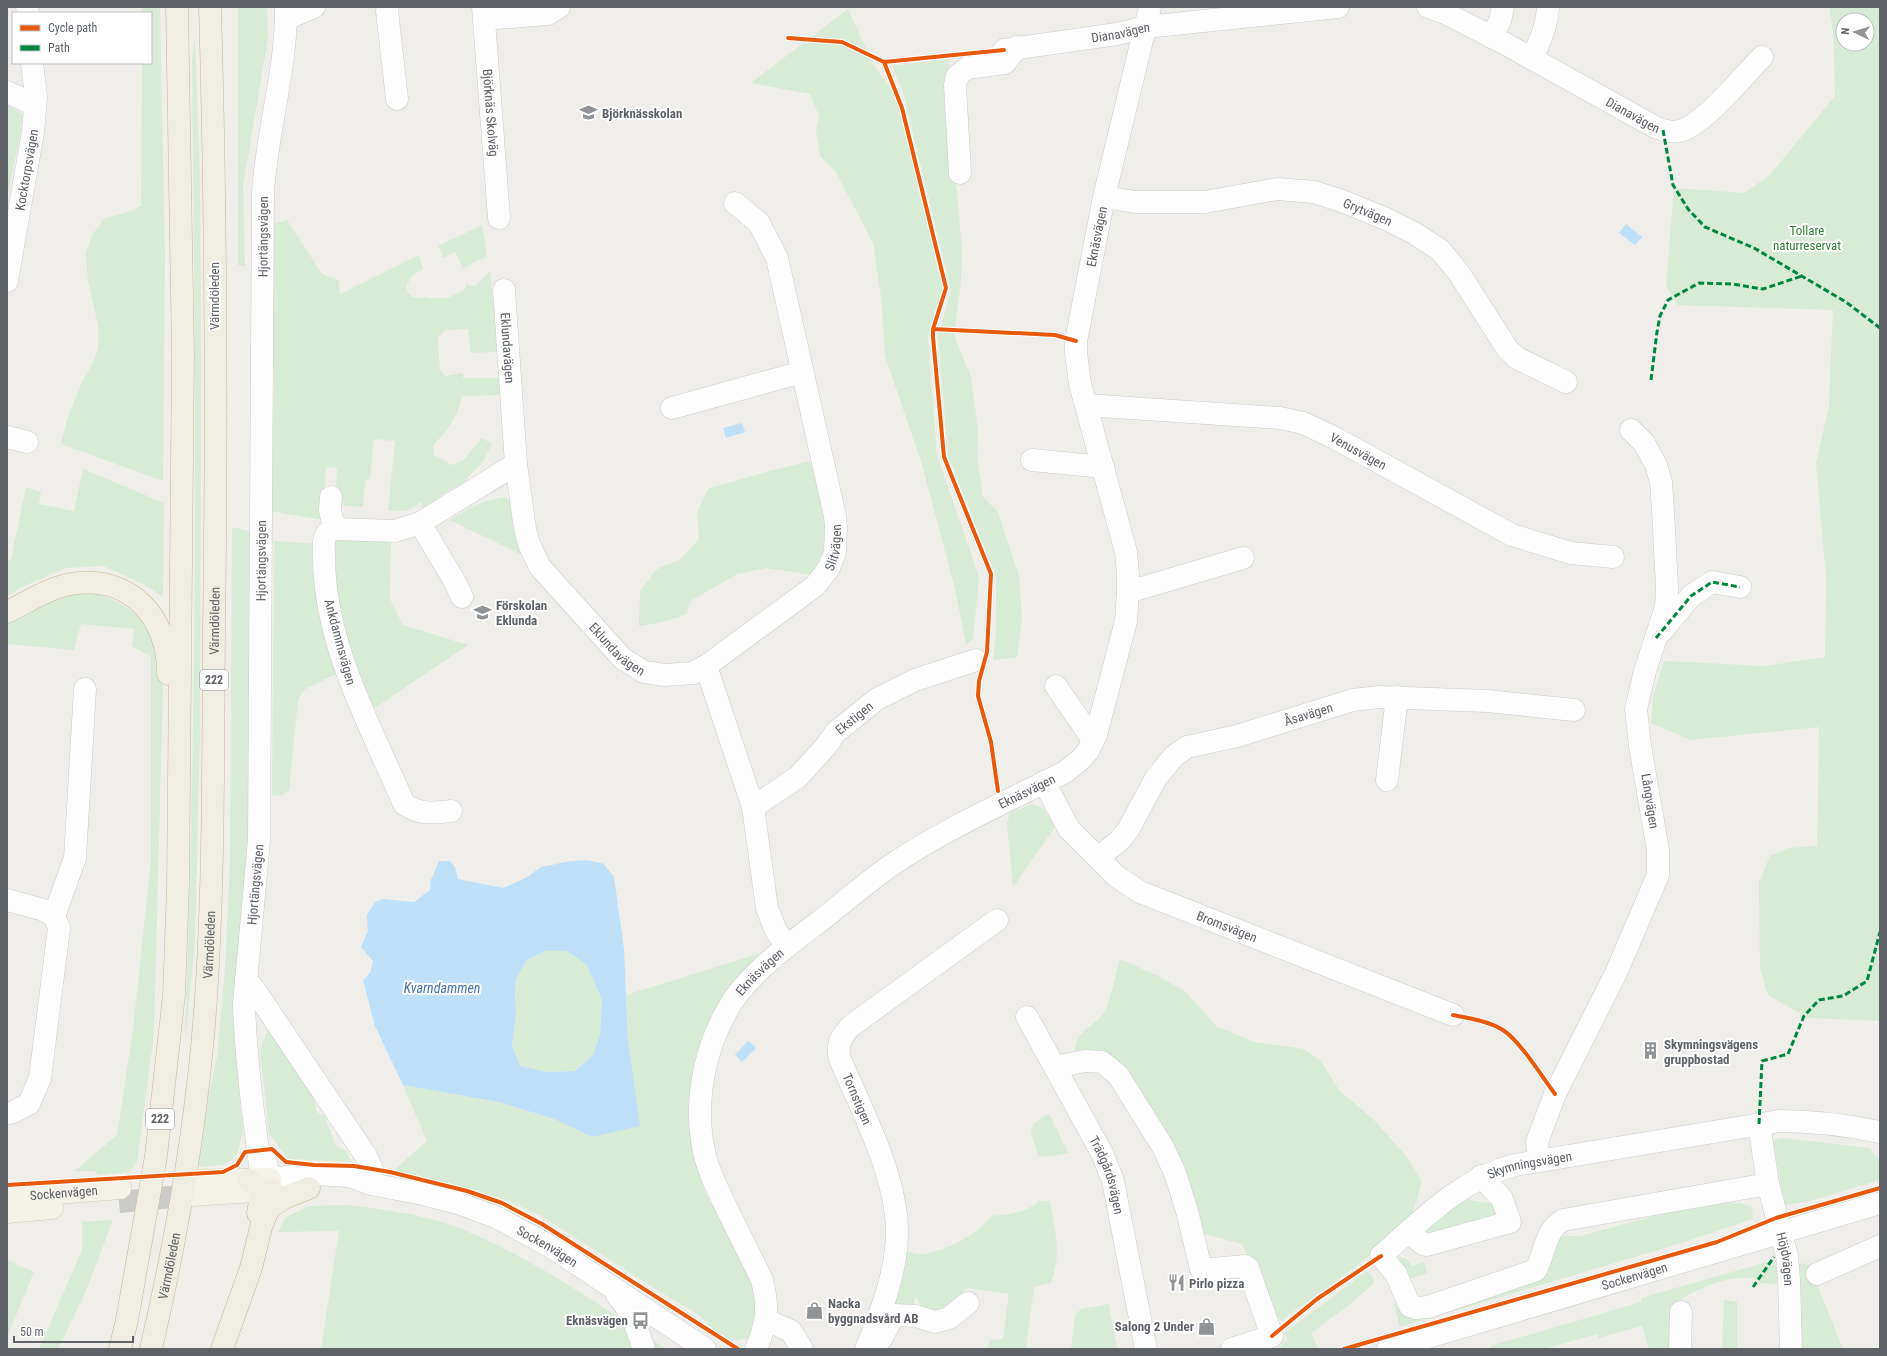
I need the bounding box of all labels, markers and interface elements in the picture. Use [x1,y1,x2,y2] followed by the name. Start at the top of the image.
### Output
[12,12,152,64] legend
[1835,12,1875,52] north arrow
[1090,19,1151,45] street label: Dianavägen
[48,21,98,35] text: Cycle path
[1839,27,1852,35] text: N
[48,41,70,55] text: Path
[480,68,502,157] street label: Björknäs Skolväg
[1603,94,1662,136] street label: Dianavägen
[579,103,599,123] school or university icon: Björknässkolan
[602,106,682,121] place label: Björknässkolan
[12,128,41,212] street label: Kocktorpsvägen
[1341,195,1395,228] street label: Grytvägen
[255,196,270,277] street label: Hjortängsvägen
[1083,205,1110,268] street label: Eknäsvägen
[1773,223,1841,253] park label: Tollare naturreservat
[207,262,222,330] street label: Värmdöleden
[498,312,518,384] street label: Eklundavägen
[1328,429,1389,472] street label: Venusvägen
[253,520,268,601] street label: Hjortängsvägen
[821,524,844,573] street label: Slitvägen
[206,587,222,655] street label: Värmdöleden
[321,597,359,687] street label: Ankdammsvägen
[496,598,547,628] place label: Förskolan Eklunda
[473,602,493,622] school or university icon: Förskolan Eklunda
[586,620,648,678] street label: Eklundavägen
[200,670,228,690] road number: 222
[832,698,876,737] street label: Ekstigen
[1282,699,1334,728] street label: Åsavägen
[996,771,1057,811] street label: Eknäsvägen
[1638,772,1662,830] street label: Långvägen
[244,843,266,926] street label: Hjortängsvägen
[1195,908,1259,945] street label: Bromsvägen
[200,911,218,979] street label: Värmdöleden
[732,945,787,998] street label: Eknäsvägen
[404,980,480,996] water label: Kvarndammen
[1664,1037,1758,1067] place label: Skymningsvägens gruppbostad
[1641,1041,1661,1061] building icon: Skymningsvägens gruppbostad
[839,1071,875,1127] street label: Tornstigen
[146,1109,174,1129] road number: 222
[1086,1133,1127,1215] street label: Trädgårdsvägen
[1485,1148,1573,1182] street label: Skymningsvägen
[29,1182,98,1203] street label: Sockenvägen
[514,1222,581,1270] street label: Sockenvägen
[155,1231,183,1301] street label: Värmdöleden
[1774,1231,1797,1286] street label: Höjdvägen
[1600,1259,1669,1293] street label: Sockenvägen
[1166,1273,1186,1293] restaurant icon: Pirlo pizza
[1189,1276,1244,1291] place label: Pirlo pizza
[828,1296,919,1326] place label: Nacka byggnadsvård AB
[805,1300,825,1320] shop icon: Nacka byggnadsvård AB
[631,1310,651,1330] bus stop icon: Eknäsvägen
[566,1313,628,1328] place label: Eknäsvägen
[1197,1316,1217,1336] shop icon: Salong 2 Under
[14,1318,133,1344] scale bar
[1115,1319,1195,1334] place label: Salong 2 Under
[20,1325,44,1339] text: 50 m

